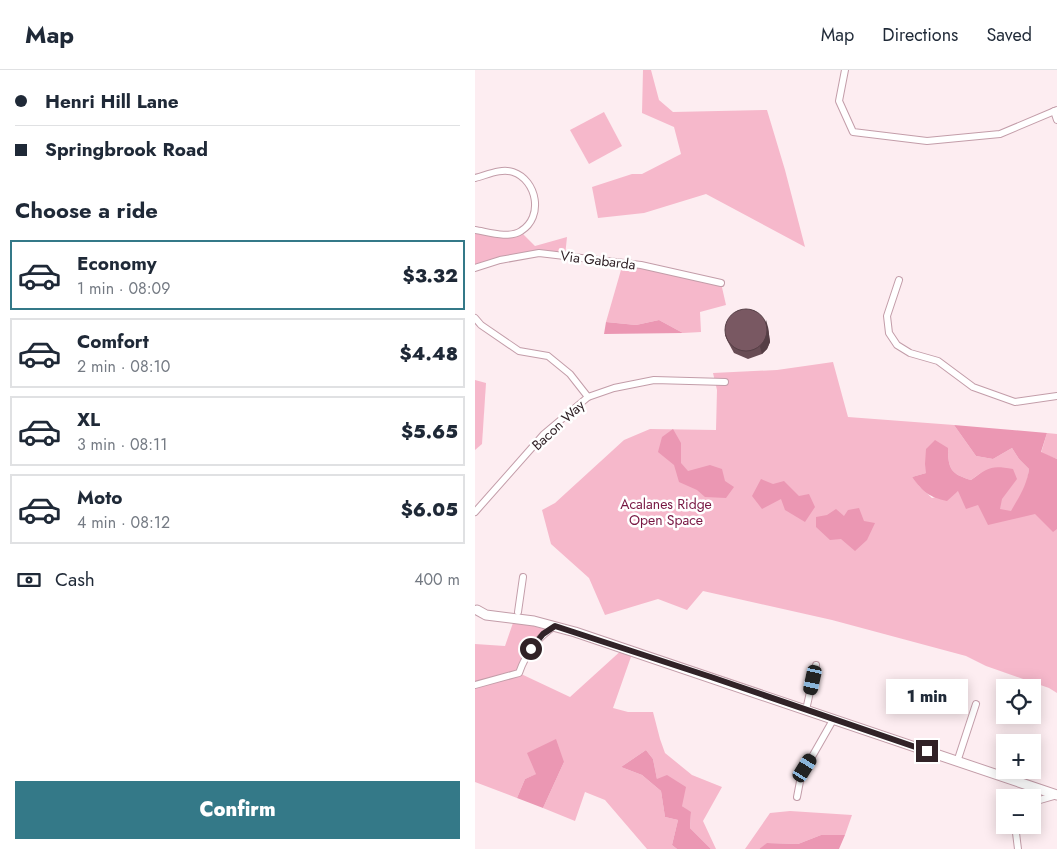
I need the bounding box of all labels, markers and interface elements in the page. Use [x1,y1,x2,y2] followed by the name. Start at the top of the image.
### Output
[25,17,74,52] text: Map
[821,22,854,48] text: Map
[882,22,958,48] text: Directions
[986,22,1032,48] text: Saved
[45,88,179,115] text: Henri Hill Lane
[45,136,208,163] text: Springbrook Road
[15,194,158,226] text: Choose a ride
[559,245,637,275] street label: Via Gabarda
[77,250,157,277] text: Economy
[17,253,62,298] icon: car
[403,262,458,289] text: $3.32
[77,277,170,300] text: 1 min · 08:09
[77,328,149,355] text: Comfort
[17,331,62,376] icon: car
[400,340,458,367] text: $4.48
[77,355,170,378] text: 2 min · 08:10
[527,395,589,455] street label: Bacon Way
[77,406,100,433] text: XL
[17,409,62,454] icon: car
[401,418,458,445] text: $5.65
[77,433,168,456] text: 3 min · 08:11
[77,484,122,511] text: Moto
[17,487,62,532] icon: car
[620,494,712,530] park label: Acalanes Ridge Open Space
[401,496,458,523] text: $6.05
[77,511,170,534] text: 4 min · 08:12
[15,566,43,594] icon: cash
[55,566,95,593] text: Cash
[414,568,460,591] text: 400 m
[520,638,542,660] route start
[802,664,823,696] car
[886,678,968,714] callout: 1 min
[996,679,1041,834] map controls
[996,679,1041,724] button: locate
[907,685,947,708] text: 1 min
[996,734,1041,779] button: +
[916,740,938,762] route end
[790,751,819,785] car
[15,781,460,839] button: Confirm
[996,789,1041,834] button: −

